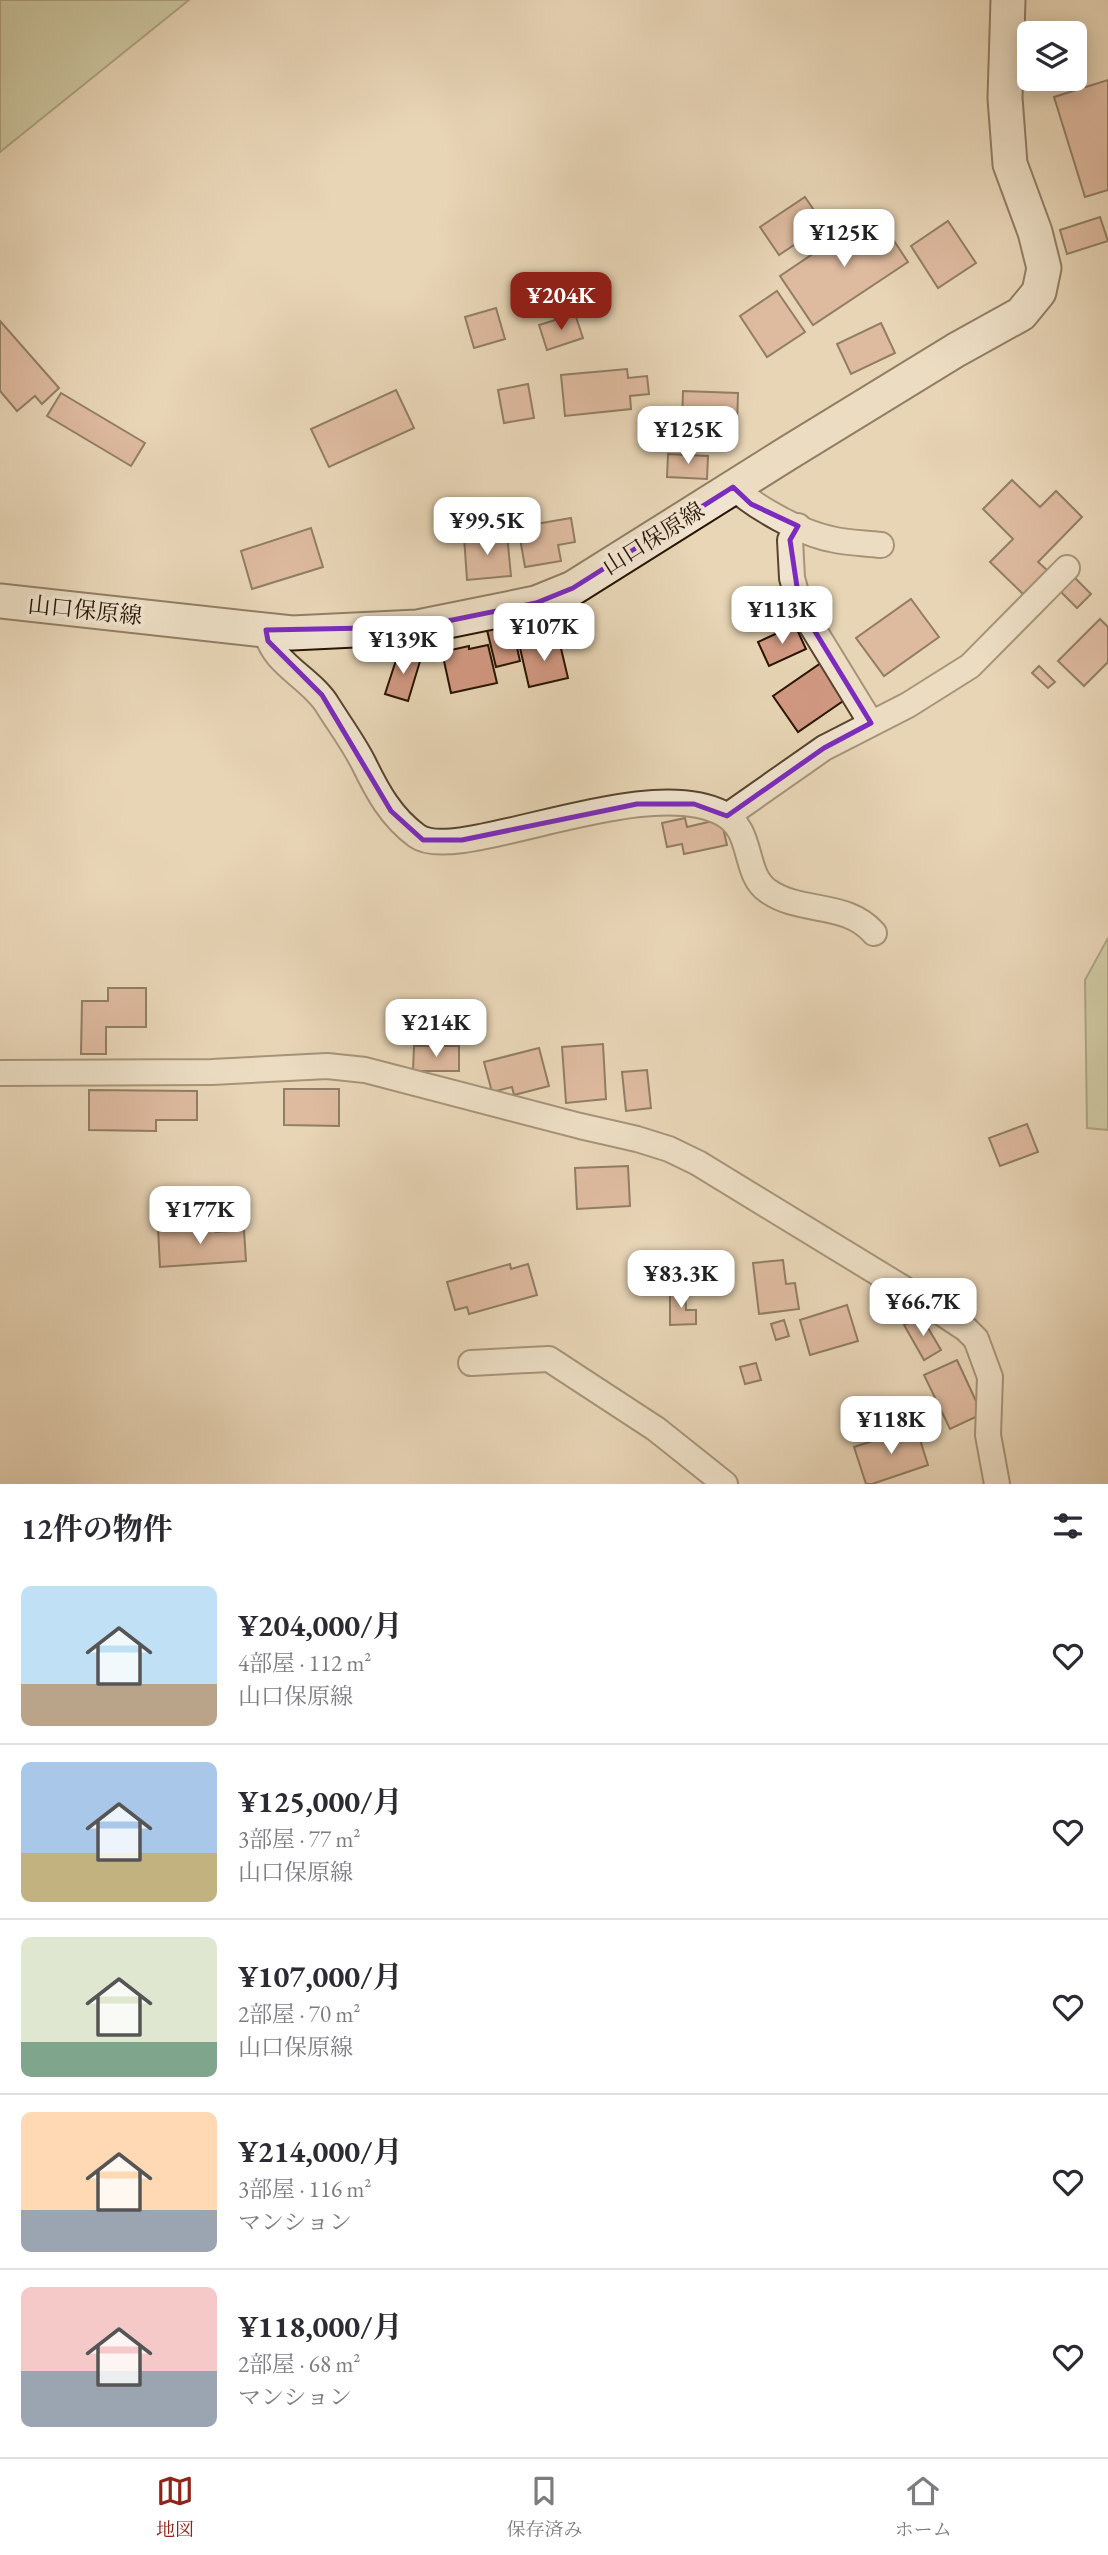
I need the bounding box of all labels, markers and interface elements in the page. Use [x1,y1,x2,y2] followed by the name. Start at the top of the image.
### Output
[1017,21,1087,91] map controls
[1017,21,1087,91] button: layers
[795,210,893,269] pin: ¥125K
[809,217,879,247] text: ¥125K
[512,272,610,332] pin: ¥204K
[526,280,596,310] text: ¥204K
[639,406,737,466] pin: ¥125K
[653,414,723,444] text: ¥125K
[596,495,710,581] street label: 山口保原線
[430,498,544,557] pin: ¥99.5K
[450,505,524,535] text: ¥99.5K
[733,586,831,646] pin: ¥113K
[26,589,144,631] street label: 山口保原線
[747,594,817,624] text: ¥113K
[495,604,593,663] pin: ¥107K
[509,611,579,641] text: ¥107K
[354,616,452,676] pin: ¥139K
[368,624,438,654] text: ¥139K
[387,1000,485,1059] pin: ¥214K
[401,1007,471,1037] text: ¥214K
[151,1186,249,1246] pin: ¥177K
[165,1194,235,1224] text: ¥177K
[624,1250,738,1310] pin: ¥83.3K
[644,1258,718,1288] text: ¥83.3K
[866,1278,980,1338] pin: ¥66.7K
[886,1286,960,1316] text: ¥66.7K
[842,1396,940,1456] pin: ¥118K
[856,1404,926,1434] text: ¥118K
[1049,1507,1087,1545] icon: filters
[21,1509,173,1548] text: 12件の物件
[238,1606,402,1645] text: ¥204,000/月
[77,1614,161,1698] icon: home
[1049,1637,1087,1675] icon: heart
[238,1648,371,1678] text: 4部屋 · 112 m²
[238,1681,353,1711] text: 山口保原線
[238,1782,402,1821] text: ¥125,000/月
[77,1790,161,1874] icon: home
[1049,1813,1087,1851] icon: heart
[238,1824,360,1854] text: 3部屋 · 77 m²
[238,1857,353,1887] text: 山口保原線
[238,1957,402,1996] text: ¥107,000/月
[77,1965,161,2049] icon: home
[1049,1988,1087,2026] icon: heart
[238,1999,360,2029] text: 2部屋 · 70 m²
[238,2032,353,2062] text: 山口保原線
[238,2132,402,2171] text: ¥214,000/月
[77,2140,161,2224] icon: home
[1049,2163,1087,2201] icon: heart
[238,2174,371,2204] text: 3部屋 · 116 m²
[238,2207,352,2237] text: マンション
[238,2307,402,2346] text: ¥118,000/月
[77,2315,161,2399] icon: home
[1049,2338,1087,2376] icon: heart
[238,2349,360,2379] text: 2部屋 · 68 m²
[238,2382,352,2412] text: マンション
[156,2472,194,2542] tab: 地図
[506,2472,583,2542] tab: 保存済み
[895,2472,952,2542] tab: ホーム

